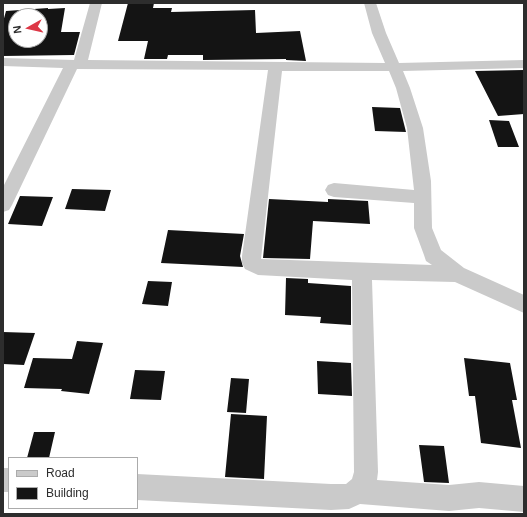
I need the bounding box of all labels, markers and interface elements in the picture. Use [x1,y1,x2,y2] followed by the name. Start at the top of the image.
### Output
[8,8,48,48] north arrow
[11,25,24,34] text: N
[8,457,138,509] legend
[46,466,75,480] text: Road
[46,486,89,500] text: Building

